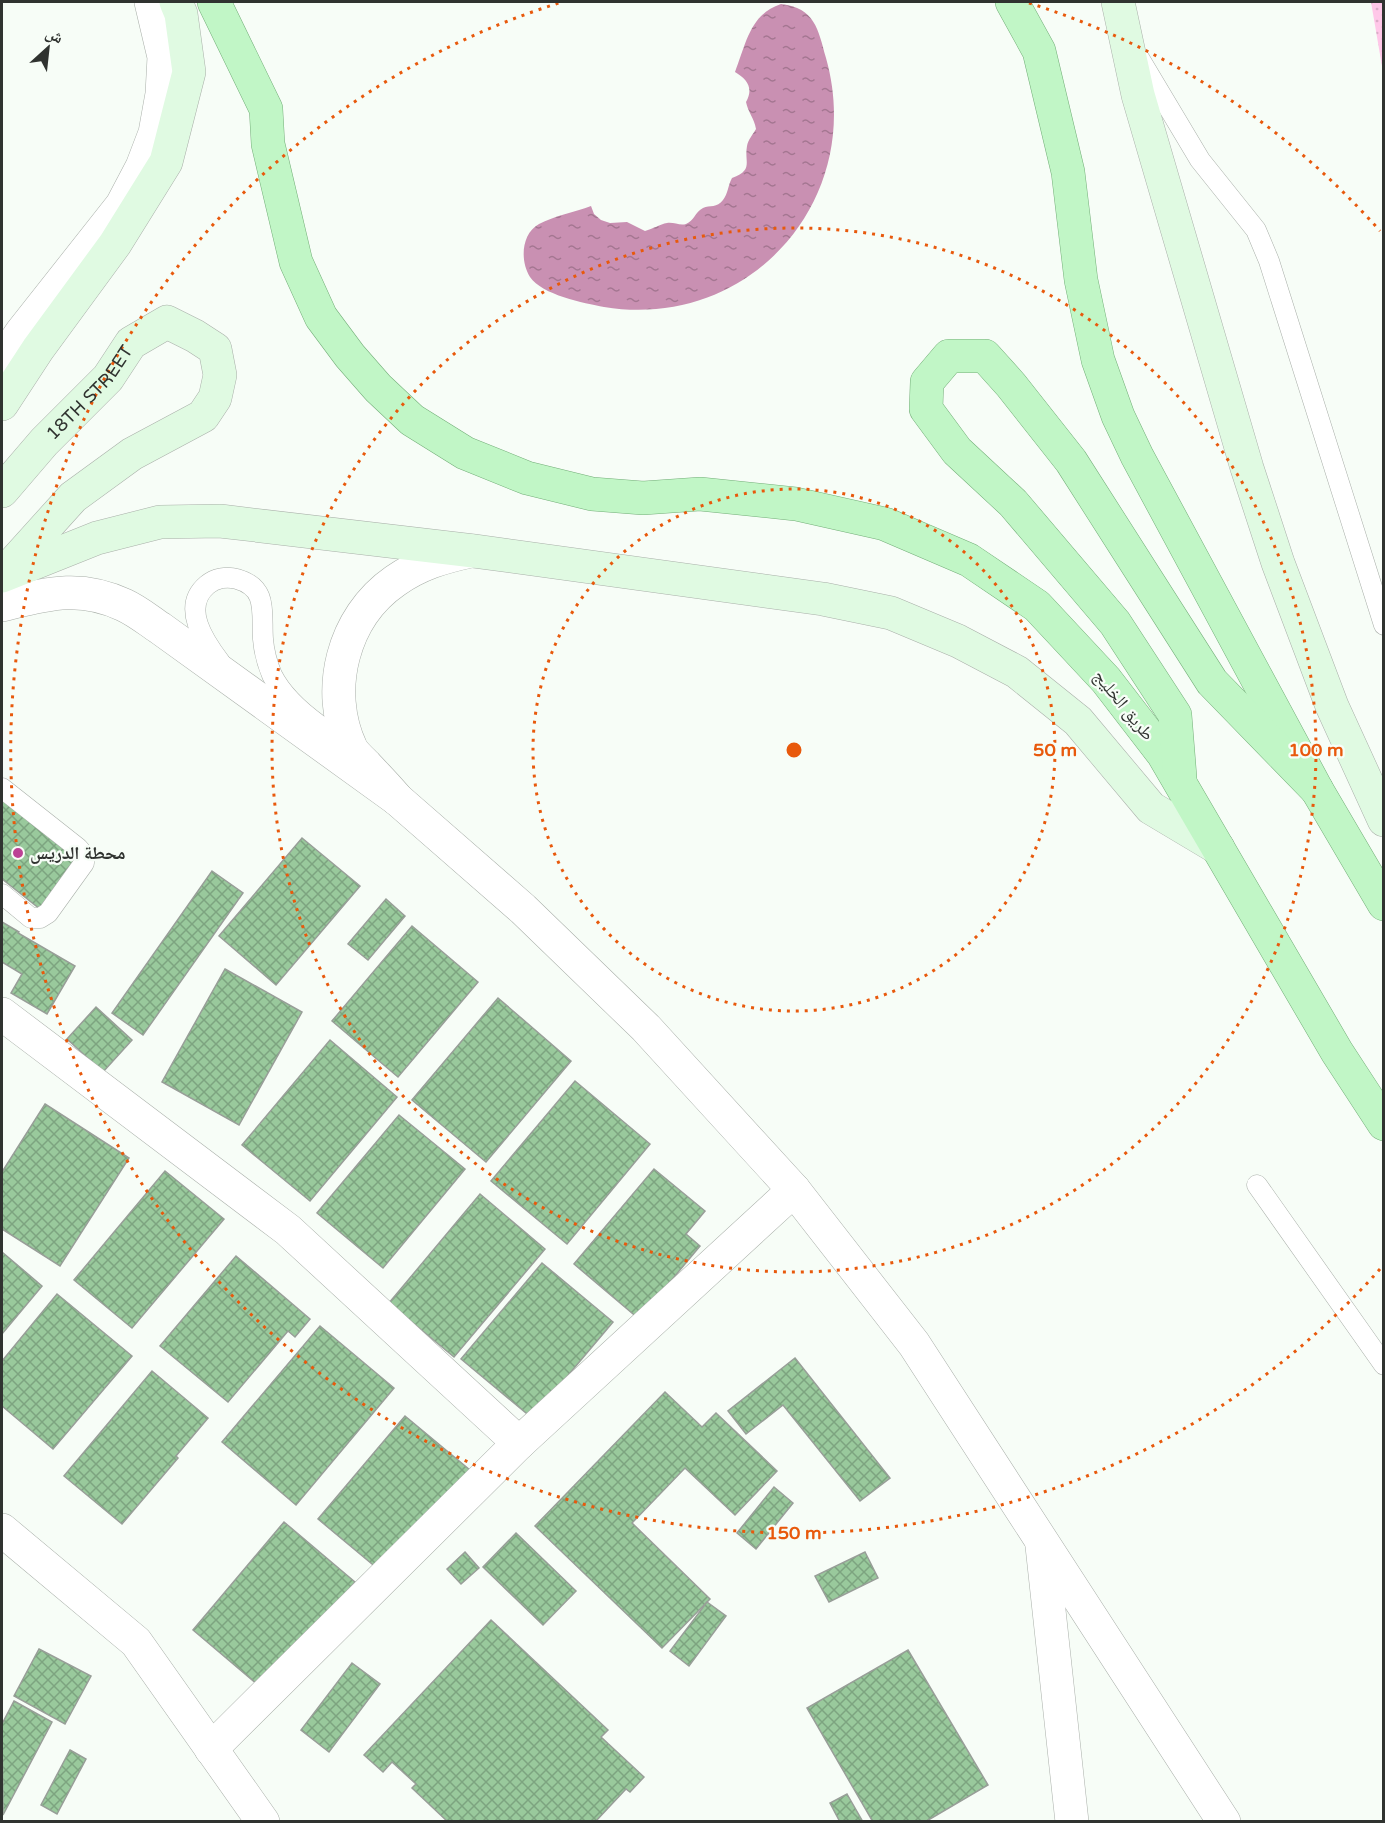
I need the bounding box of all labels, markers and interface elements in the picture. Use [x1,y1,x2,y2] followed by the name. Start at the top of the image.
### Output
[18,18,78,78] north arrow
[42,23,66,48] text: ش
[41,341,138,445] street label: 18TH STREET
[1088,665,1159,745] street label: طريق الخليج
[1033,739,1077,761] text: 50 m
[1288,739,1344,761] text: 100 m
[784,740,804,760] centre of rings
[30,842,126,864] place label: محطة الدريس
[11,846,25,860] marker: محطة الدريس
[766,1522,822,1544] text: 150 m

